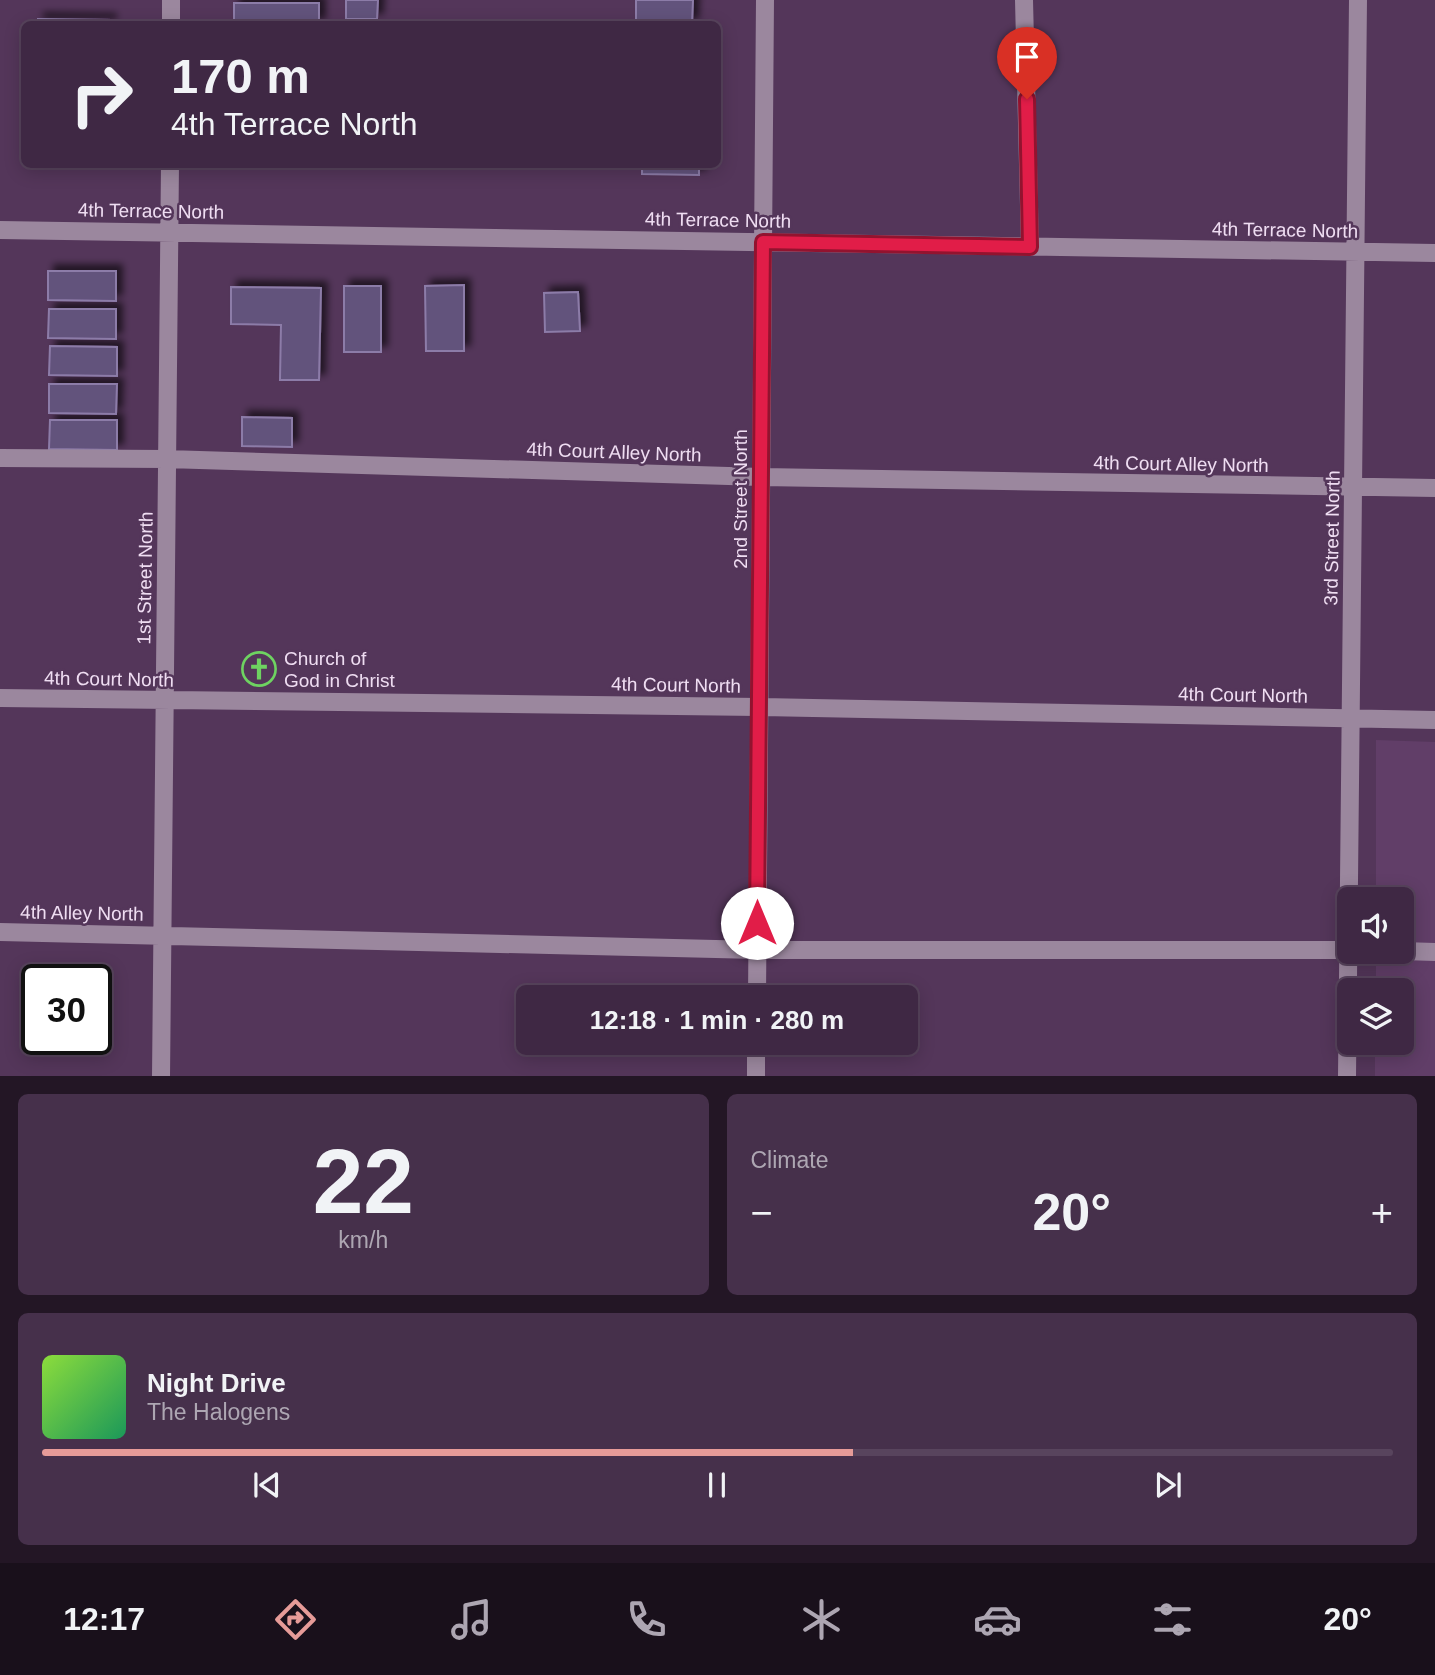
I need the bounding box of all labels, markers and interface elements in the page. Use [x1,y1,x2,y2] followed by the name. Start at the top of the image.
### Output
[997,27,1057,99] pin
[1008,38,1046,76] icon: arrive
[56,49,147,140] icon: right
[171,49,310,103] text: 170 m
[171,106,418,142] text: 4th Terrace North
[78,199,224,223] street label: 4th Terrace North
[645,208,791,232] street label: 4th Terrace North
[1212,218,1358,242] street label: 4th Terrace North
[730,429,751,569] street label: 2nd Street North
[526,438,702,466] street label: 4th Court Alley North
[1093,452,1269,476] street label: 4th Court Alley North
[1320,470,1344,606] street label: 3rd Street North
[133,511,157,645] street label: 1st Street North
[284,648,396,691] place label: Church of God in Christ
[240,650,278,688] church icon: Church of God in Christ
[44,667,174,691] street label: 4th Court North
[611,673,741,697] street label: 4th Court North
[1178,683,1308,707] street label: 4th Court North
[720,886,794,960] position arrow
[1337,887,1414,1055] map controls
[1337,887,1414,964] button: sound
[20,901,144,925] street label: 4th Alley North
[21,964,112,1055] speed limit sign: 30
[1337,978,1414,1055] button: layers
[590,1005,844,1035] text: 12:18 · 1 min · 280 m
[313,1131,414,1232] text: 22
[751,1147,828,1173] text: Climate
[1032,1183,1111,1241] text: 20°
[751,1192,773,1234] text: −
[1371,1192,1393,1234] text: +
[338,1227,388,1253] text: km/h
[147,1368,286,1398] text: Night Drive
[147,1399,290,1425] text: The Halogens
[248,1466,286,1504] icon: previous
[698,1466,736,1504] icon: pause
[1149,1466,1187,1504] icon: next
[271,1595,320,1644] icon: directions
[447,1595,496,1644] icon: music
[622,1595,671,1644] icon: phone
[797,1595,846,1644] icon: climate
[973,1595,1022,1644] icon: car
[1148,1595,1197,1644] icon: filters
[63,1601,145,1637] text: 12:17
[1323,1601,1372,1637] text: 20°

